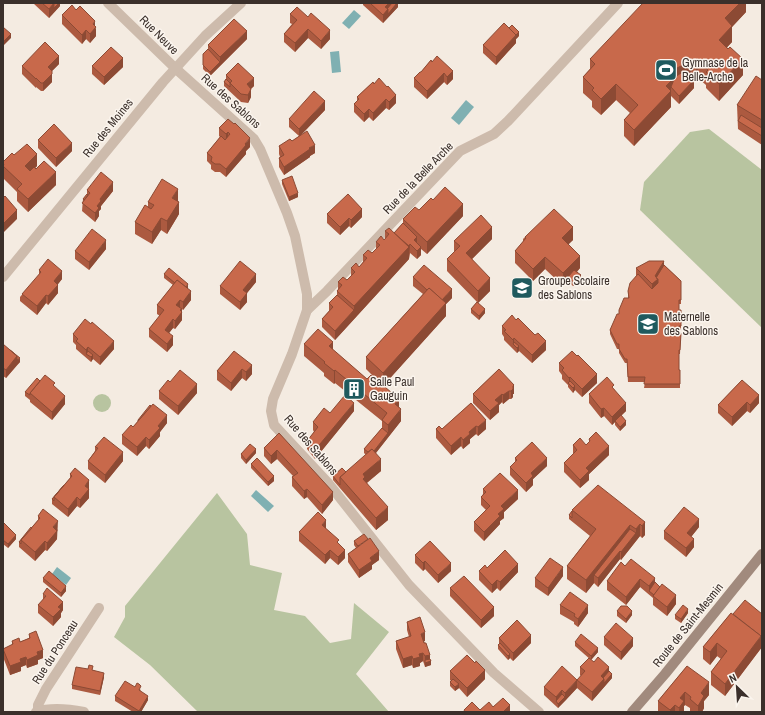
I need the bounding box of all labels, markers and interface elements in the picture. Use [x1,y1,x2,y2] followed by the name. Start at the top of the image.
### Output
[136,12,182,58] street label: Rue Neuve
[682,55,749,85] place label: Gymnase de la Belle-Arche
[653,57,679,83] sports icon: Gymnase de la Belle-Arche
[198,70,264,132] street label: Rue des Sablons
[79,95,137,161] street label: Rue des Moines
[379,138,457,218] street label: Rue de la Belle Arche
[538,273,610,303] place label: Groupe Scolaire des Sablons
[509,275,535,301] school or university icon: Groupe Scolaire des Sablons
[664,309,718,339] place label: Maternelle des Sablons
[635,311,661,337] school or university icon: Maternelle des Sablons
[370,374,414,404] place label: Salle Paul Gauguin
[341,376,367,402] building icon: Salle Paul Gauguin
[280,411,342,479] street label: Rue des Sablons
[649,580,727,670] street label: Route de Saint-Mesmin
[28,617,82,687] street label: Rue du Ponceau
[717,667,757,707] north arrow
[727,670,739,686] text: N

